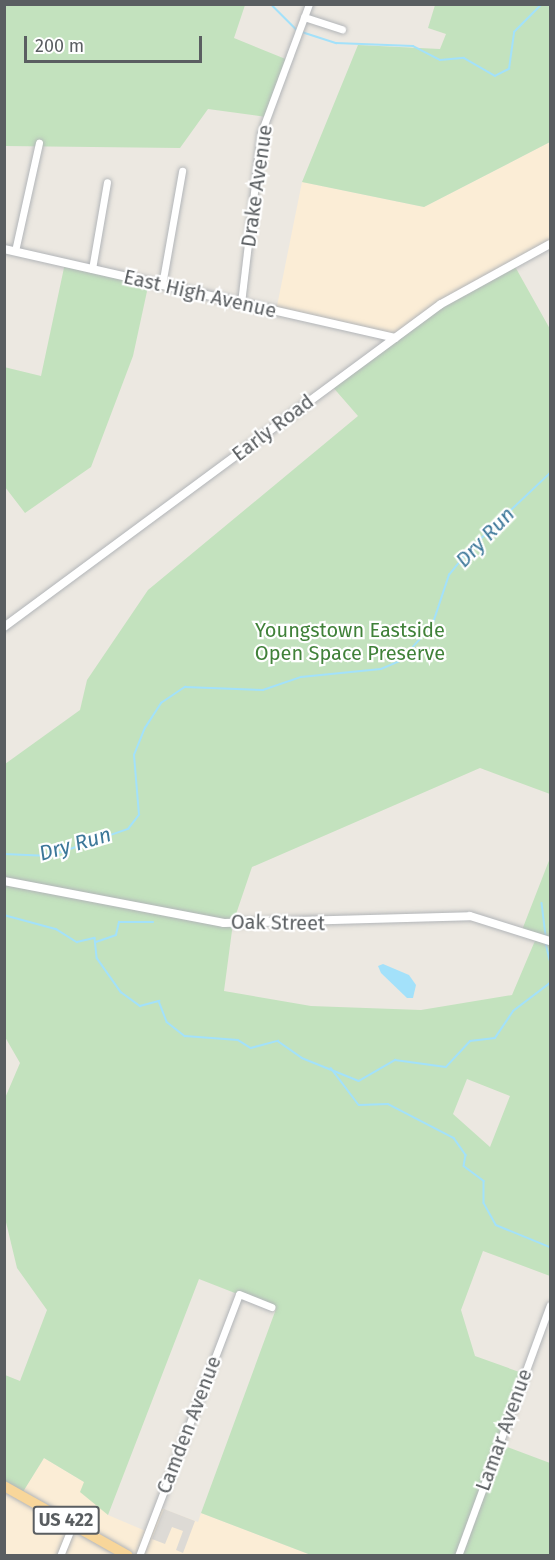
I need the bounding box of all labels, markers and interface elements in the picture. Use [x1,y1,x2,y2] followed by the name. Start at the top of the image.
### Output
[27,24,206,62] scale bar
[35,35,84,57] text: 200 m
[237,123,277,249] street label: Drake Avenue
[121,265,279,323] street label: East High Avenue
[227,390,319,466] street label: Early Road
[450,502,520,572] water label: Dry Run
[255,618,445,665] park label: Youngstown Eastside Open Space Preserve
[36,822,114,866] water label: Dry Run
[231,910,325,936] street label: Oak Street
[152,1353,226,1497] street label: Camden Avenue
[471,1366,537,1494] street label: Lamar Avenue
[32,1505,100,1535] road number: US 422

